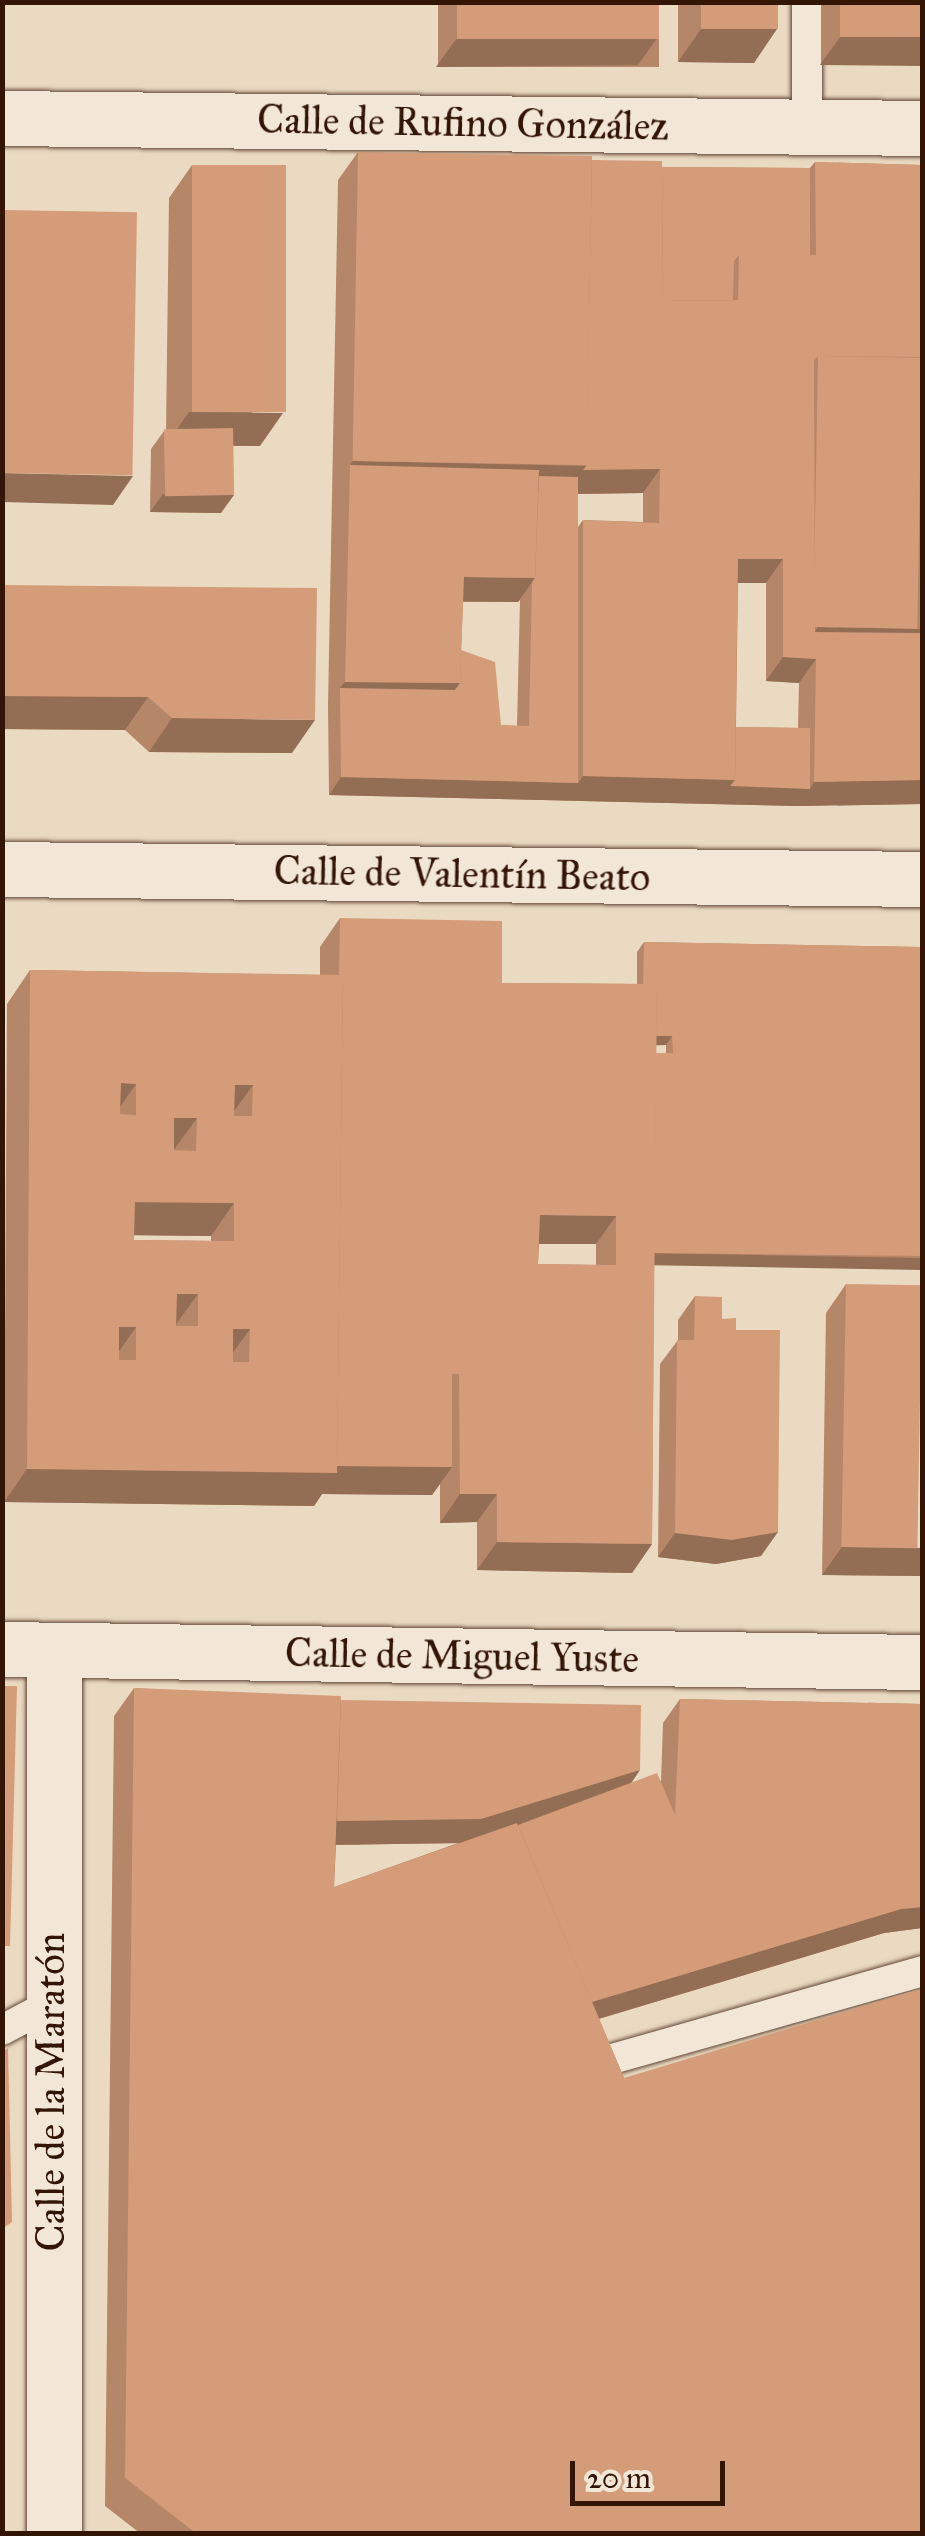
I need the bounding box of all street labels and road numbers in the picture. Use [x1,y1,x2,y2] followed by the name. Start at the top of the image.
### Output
[257,95,669,151] street label: Calle de Rufino González
[273,847,651,901] street label: Calle de Valentín Beato
[284,1629,640,1683] street label: Calle de Miguel Yuste
[27,1933,75,2251] street label: Calle de la Maratón

